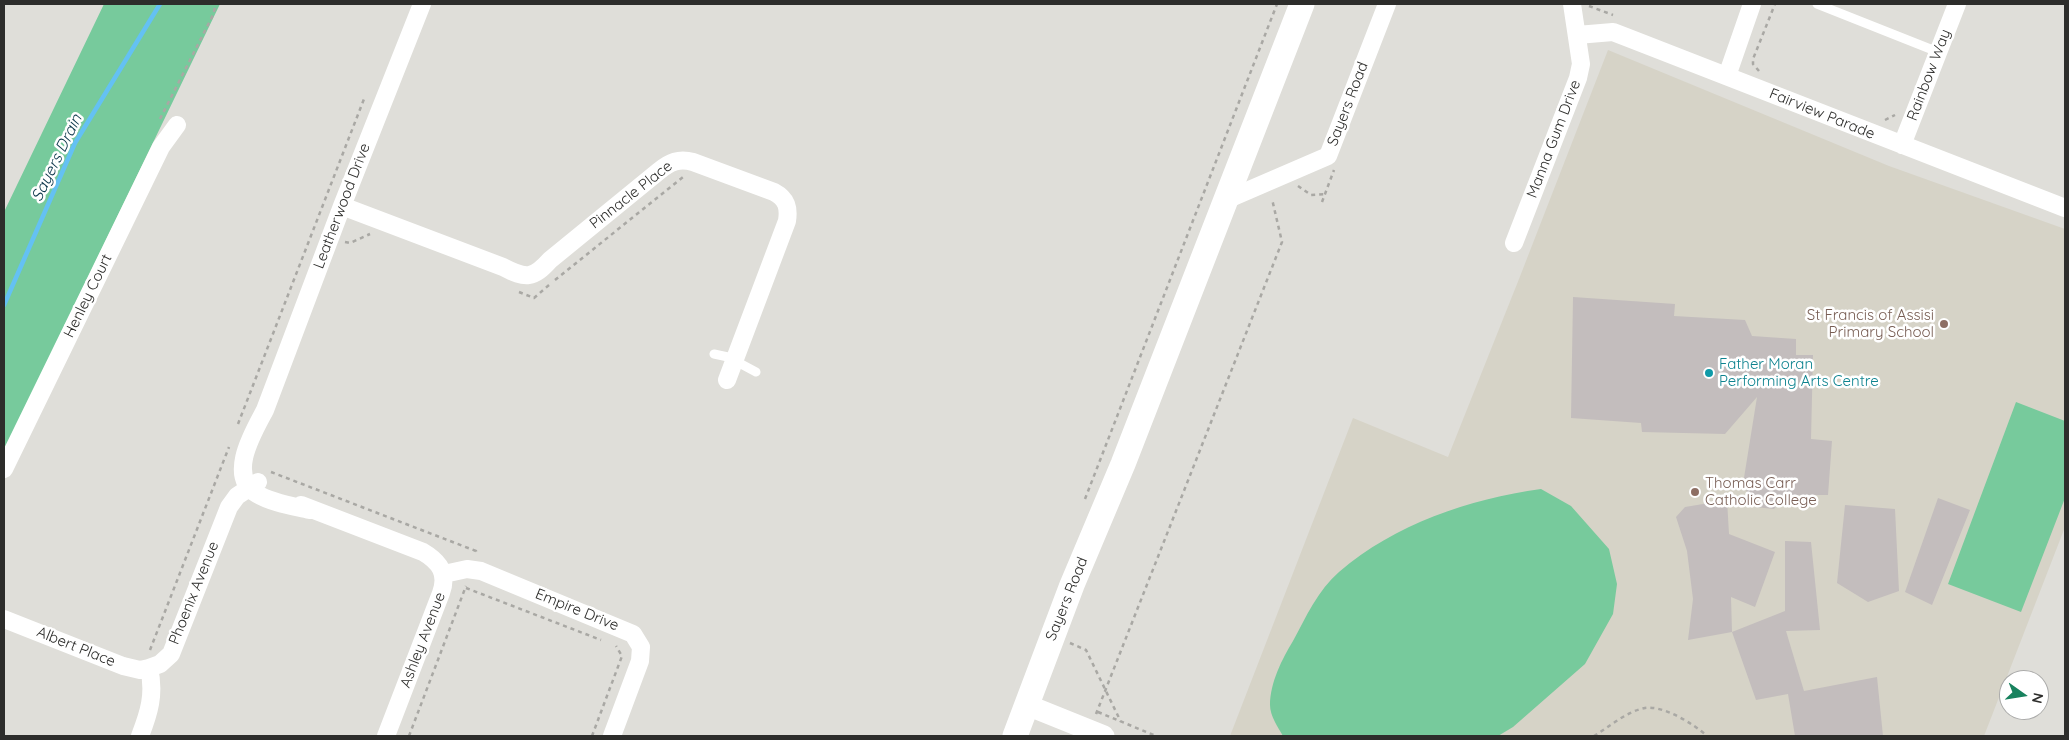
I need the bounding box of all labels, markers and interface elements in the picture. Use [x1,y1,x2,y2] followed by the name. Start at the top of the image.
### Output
[1903,27,1955,123] street label: Rainbow Way
[1324,59,1372,149] street label: Sayers Road
[1523,77,1585,201] street label: Manna Gum Drive
[1767,85,1877,143] street label: Fairview Parade
[28,111,86,205] water label: Sayers Drain
[310,141,374,271] street label: Leatherwood Drive
[586,157,676,233] street label: Pinnacle Place
[60,251,116,341] street label: Henley Court
[1807,306,1934,341] place label: St Francis of Assisi Primary School
[1938,318,1950,330] marker: St Francis of Assisi Primary School
[1719,355,1879,390] place label: Father Moran Performing Arts Centre
[1703,367,1715,379] marker: Father Moran Performing Arts Centre
[1705,474,1817,509] place label: Thomas Carr Catholic College
[1689,486,1701,498] marker: Thomas Carr Catholic College
[165,539,223,647] street label: Phoenix Avenue
[1042,555,1092,643] street label: Sayers Road
[533,585,621,635] street label: Empire Drive
[397,590,449,690] street label: Ashley Avenue
[34,623,118,671] street label: Albert Place
[1999,670,2049,720] north arrow
[2028,691,2048,705] text: N

